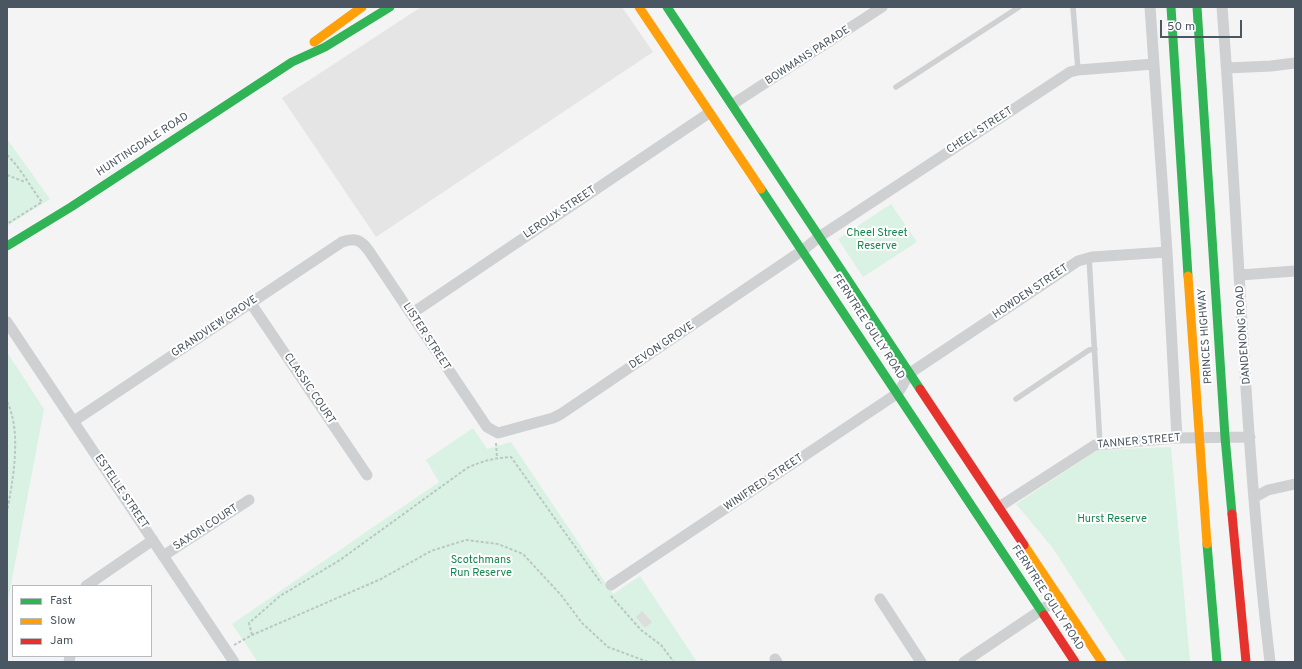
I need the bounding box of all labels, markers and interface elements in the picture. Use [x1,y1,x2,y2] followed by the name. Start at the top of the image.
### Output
[1162,12,1244,38] scale bar
[1167,19,1195,35] text: 50 m
[763,24,853,88] street label: BOWMANS PARADE
[945,105,1015,157] street label: CHEEL STREET
[95,110,191,180] street label: HUNTINGDALE ROAD
[521,184,599,242] street label: LEROUX STREET
[846,227,908,253] park label: Cheel Street Reserve
[991,262,1071,322] street label: HOWDEN STREET
[829,272,907,382] street label: FERNTREE GULLY ROAD
[1234,285,1254,385] street label: DANDENONG ROAD
[1196,288,1216,384] street label: PRINCES HIGHWAY
[169,293,261,361] street label: GRANDVIEW GROVE
[399,301,453,373] street label: LISTER STREET
[627,320,697,372] street label: DEVON GROVE
[280,351,338,427] street label: CLASSIC COURT
[1097,432,1181,452] street label: TANNER STREET
[91,452,151,532] street label: ESTELLE STREET
[722,452,806,514] street label: WINIFRED STREET
[171,502,241,554] street label: SAXON COURT
[1077,513,1147,527] park label: Hurst Reserve
[1008,543,1086,653] street label: FERNTREE GULLY ROAD
[450,554,512,580] park label: Scotchmans Run Reserve
[12,585,152,657] legend
[50,593,72,609] text: Fast
[50,613,76,629] text: Slow
[50,633,73,649] text: Jam

